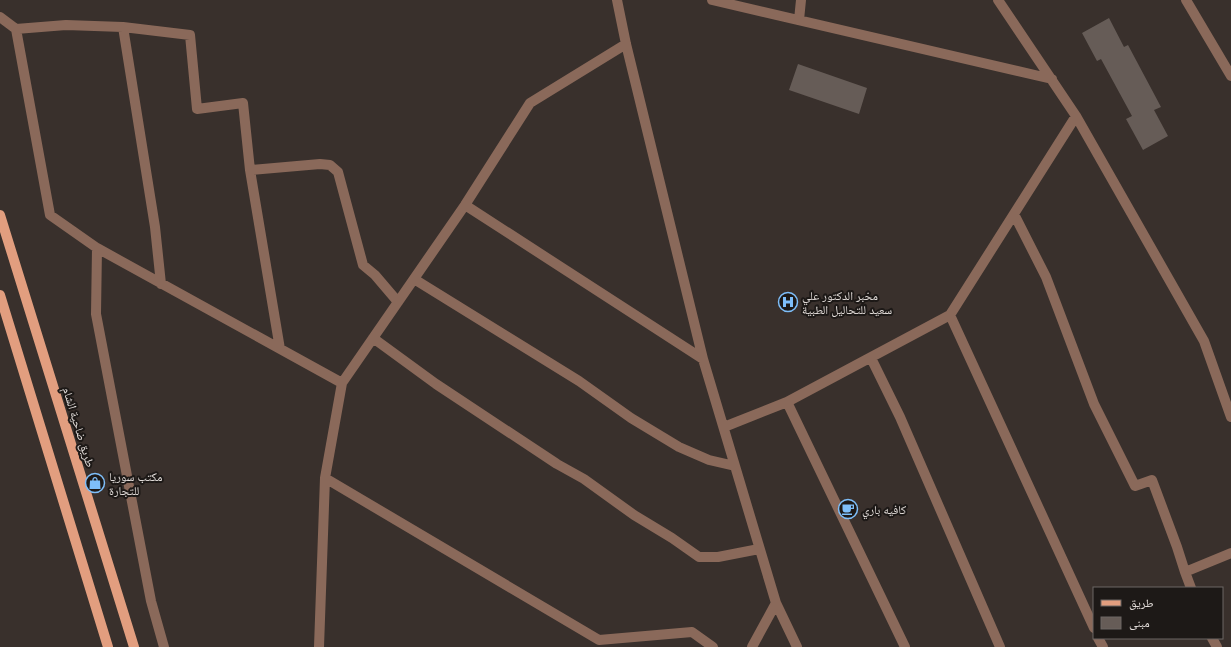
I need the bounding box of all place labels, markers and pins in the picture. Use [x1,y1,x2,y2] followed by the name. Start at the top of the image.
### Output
[802,287,892,318] place label: مخبر الدكتور علي سعيد للتحاليل الطبية
[777,291,799,313] hospital icon: مخبر الدكتور علي سعيد للتحاليل الطبية
[109,468,163,499] place label: مكتب سوريا للتجارة
[84,472,106,494] shop icon: مكتب سوريا للتجارة
[837,498,859,520] cafe icon: كافيه باري
[862,501,906,520] place label: كافيه باري

